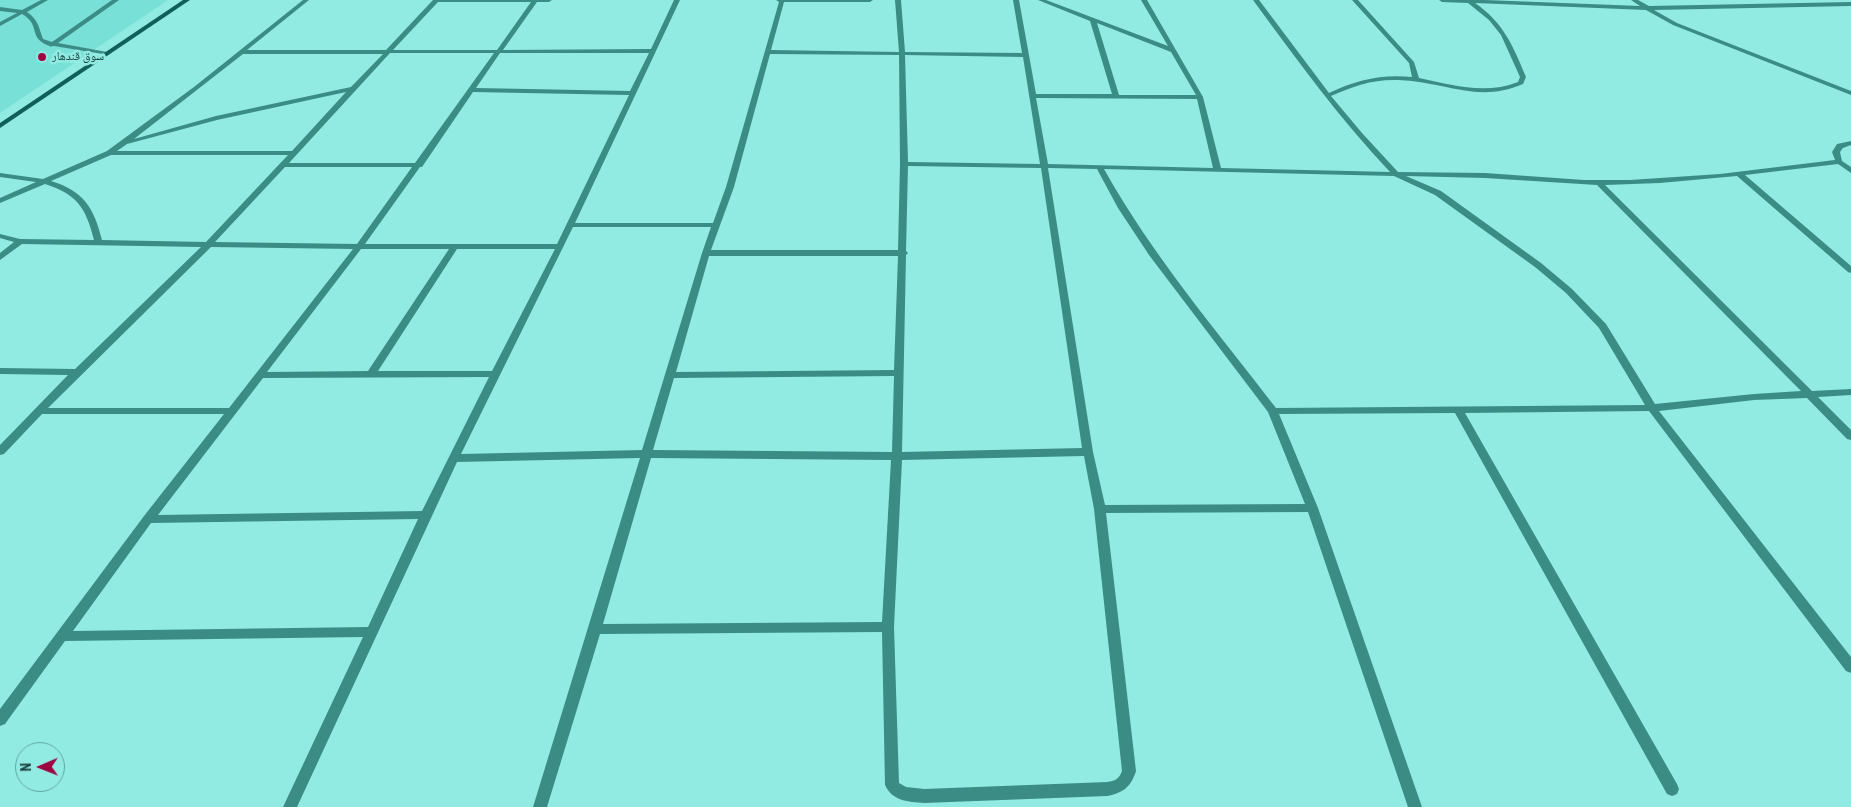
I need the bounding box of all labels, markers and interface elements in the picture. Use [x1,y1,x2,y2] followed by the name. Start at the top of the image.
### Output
[52,50,104,64] place label: سوق قندهار
[36,51,48,63] marker: سوق قندهار
[15,742,65,792] north arrow
[18,763,34,772] text: N

